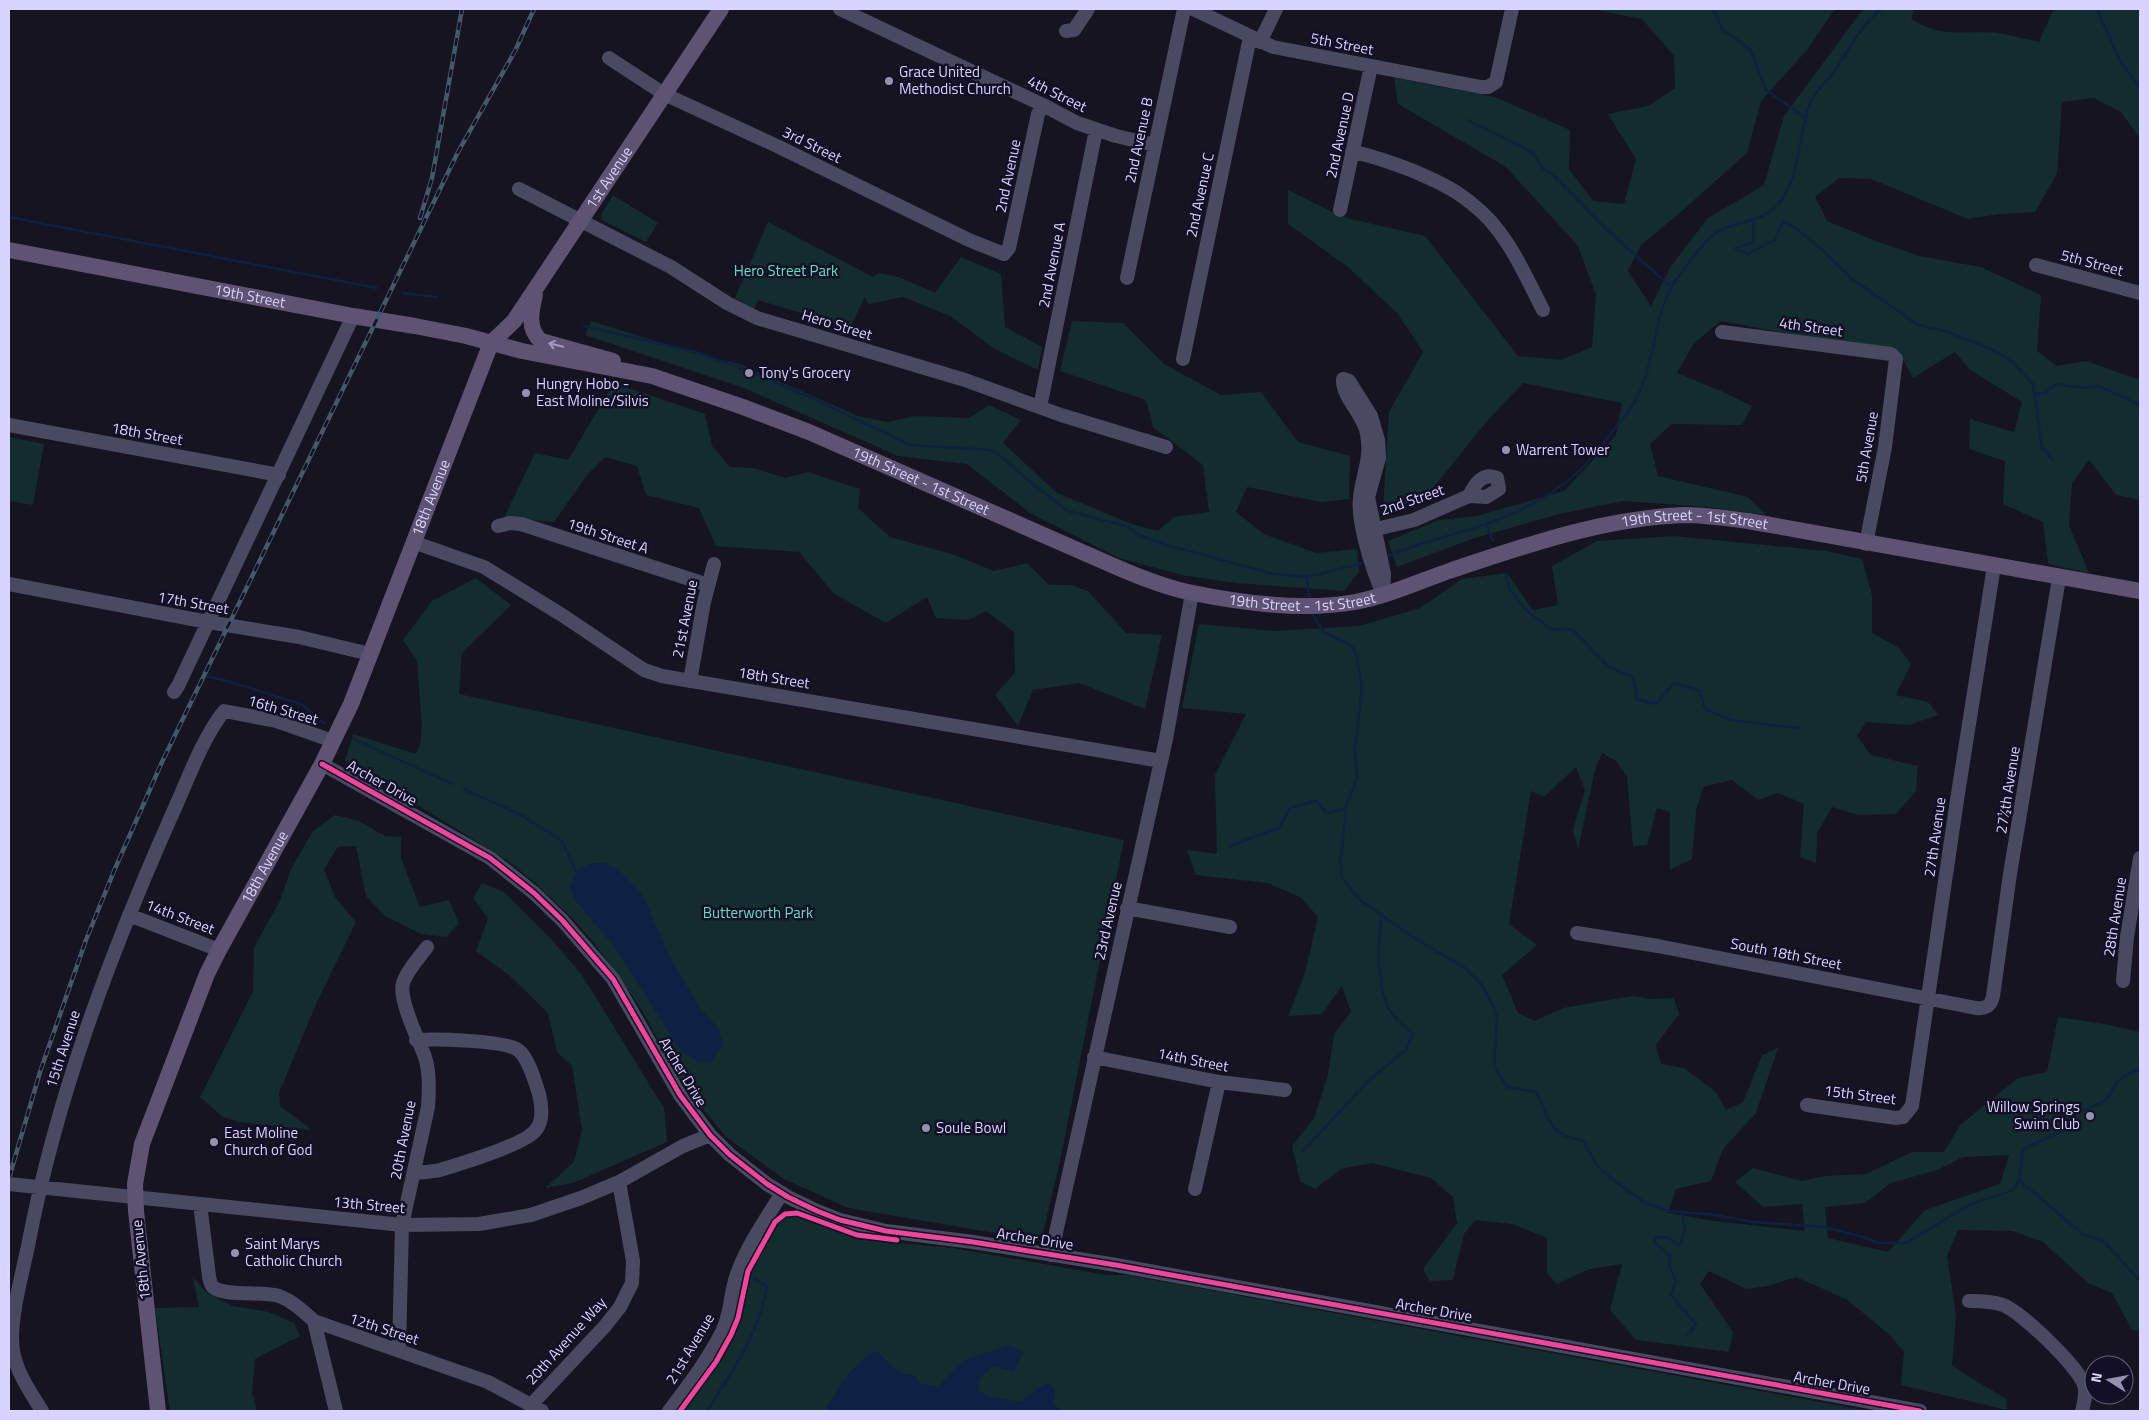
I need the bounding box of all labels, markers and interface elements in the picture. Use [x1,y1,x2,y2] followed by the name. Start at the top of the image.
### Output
[1309,26,1376,61] street label: 5th Street
[899,60,1011,100] place label: Grace United Methodist Church
[1024,69,1092,118] street label: 4th Street
[883,75,895,87] marker: Grace United Methodist Church
[1319,90,1360,180] street label: 2nd Avenue D
[1118,95,1159,185] street label: 2nd Avenue B
[779,120,846,169] street label: 3rd Street
[989,137,1027,215] street label: 2nd Avenue
[580,141,638,213] street label: 1st Avenue
[1179,150,1220,239] street label: 2nd Avenue C
[1032,220,1071,310] street label: 2nd Avenue A
[2058,243,2127,282] street label: 5th Street
[734,259,838,282] park label: Hero Street Park
[212,278,288,314] street label: 19th Street
[799,303,876,346] street label: Hero Street
[1778,311,1845,342] street label: 4th Street
[549,340,565,349] one-way arrow
[759,361,851,384] place label: Tony's Grocery
[743,367,755,379] marker: Tony's Grocery
[536,372,649,412] place label: Hungry Hobo - East Moline/Silvis
[520,387,532,399] marker: Hungry Hobo - East Moline/Silvis
[1849,409,1884,484] street label: 5th Avenue
[110,416,185,451] street label: 18th Street
[1516,438,1609,461] place label: Warrent Tower
[848,440,994,521] street label: 19th Street - 1st Street
[1500,444,1512,456] marker: Warrent Tower
[405,456,456,539] street label: 18th Avenue
[1377,478,1448,521] street label: 2nd Street
[1619,503,1771,535] street label: 19th Street - 1st Street
[564,512,652,560] street label: 19th Street A
[666,578,703,660] street label: 21st Avenue
[156,585,231,620] street label: 17th Street
[1227,585,1379,617] street label: 19th Street - 1st Street
[737,661,812,695] street label: 18th Street
[245,689,322,731] street label: 16th Street
[1989,745,2026,835] street label: 27½th Avenue
[343,754,422,811] street label: Archer Drive
[1918,796,1951,878] street label: 27th Avenue
[235,826,294,908] street label: 18th Avenue
[2097,875,2132,958] street label: 28th Avenue
[1087,879,1128,962] street label: 23rd Avenue
[142,893,219,940] street label: 14th Street
[703,901,813,924] park label: Butterworth Park
[1729,931,1844,976] street label: South 18th Street
[39,1007,86,1091] street label: 15th Avenue
[654,1033,713,1111] street label: Archer Drive
[1156,1041,1231,1078] street label: 14th Street
[1823,1079,1898,1110] street label: 15th Street
[1987,1095,2080,1135] place label: Willow Springs Swim Club
[384,1098,421,1182] street label: 20th Avenue
[2084,1110,2096,1122] marker: Willow Springs Swim Club
[936,1116,1006,1139] place label: Soule Bowl
[224,1121,312,1161] place label: East Moline Church of God
[920,1122,932,1134] marker: Soule Bowl
[208,1136,220,1148] marker: East Moline Church of God
[332,1190,407,1219] street label: 13th Street
[125,1219,156,1301] street label: 18th Avenue
[995,1221,1075,1256] street label: Archer Drive
[245,1232,342,1272] place label: Saint Marys Catholic Church
[229,1247,241,1259] marker: Saint Marys Catholic Church
[1394,1291,1474,1328] street label: Archer Drive
[520,1292,611,1390] street label: 20th Avenue Way
[346,1306,423,1351] street label: 12th Street
[659,1309,720,1389] street label: 21st Avenue
[2084,1355,2134,1405] north arrow
[1792,1364,1872,1401] street label: Archer Drive
[2085,1371,2107,1384] text: N

